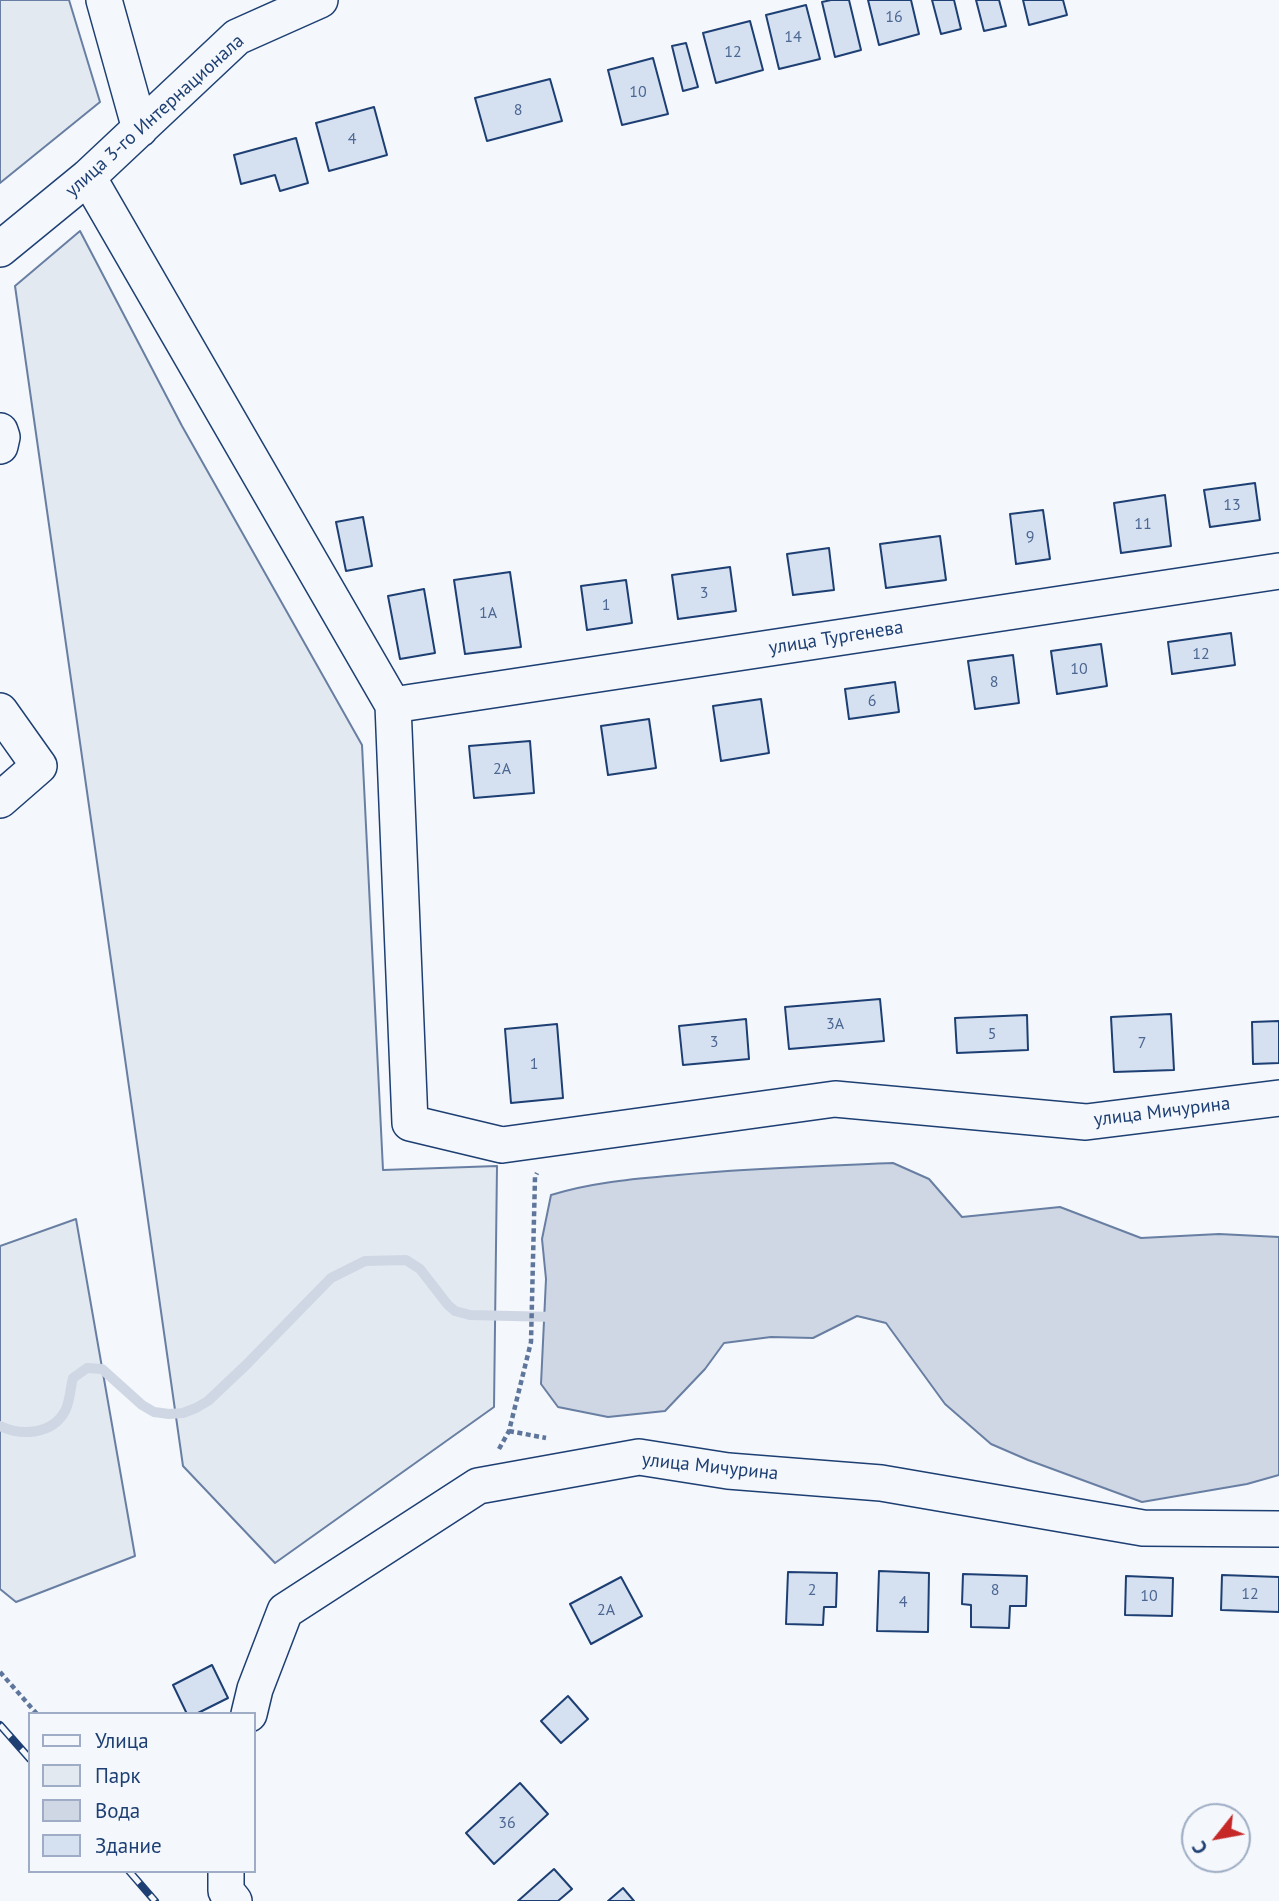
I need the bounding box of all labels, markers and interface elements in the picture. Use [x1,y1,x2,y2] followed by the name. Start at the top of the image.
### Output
[885,7,903,27] house number: 16
[784,27,802,47] house number: 14
[61,30,249,202] street label: улица 3-го Интернационала
[724,42,742,62] house number: 12
[629,82,647,102] house number: 10
[514,100,522,120] house number: 8
[348,129,356,149] house number: 4
[1223,495,1241,515] house number: 13
[1134,514,1152,534] house number: 11
[1026,527,1034,547] house number: 9
[700,583,708,603] house number: 3
[602,595,610,615] house number: 1
[479,603,497,623] house number: 1А
[767,616,905,660] street label: улица Тургенева
[1192,644,1210,664] house number: 12
[1070,659,1088,679] house number: 10
[990,672,998,692] house number: 8
[868,691,876,711] house number: 6
[493,759,511,779] house number: 2А
[826,1014,844,1034] house number: 3А
[988,1024,996,1044] house number: 5
[710,1032,718,1052] house number: 3
[1138,1033,1146,1053] house number: 7
[530,1054,538,1074] house number: 1
[1092,1092,1232,1132] street label: улица Мичурина
[641,1448,779,1486] street label: улица Мичурина
[808,1580,816,1600] house number: 2
[991,1580,999,1600] house number: 8
[1241,1584,1259,1604] house number: 12
[1140,1586,1158,1606] house number: 10
[899,1592,907,1612] house number: 4
[597,1600,615,1620] house number: 2А
[28,1712,256,1873] legend
[95,1727,149,1754] text: Улица
[95,1762,141,1789] text: Парк
[95,1797,140,1824] text: Вода
[1181,1803,1251,1873] north arrow
[498,1813,516,1833] house number: 36
[95,1832,162,1859] text: Здание
[1187,1837,1213,1859] text: С

